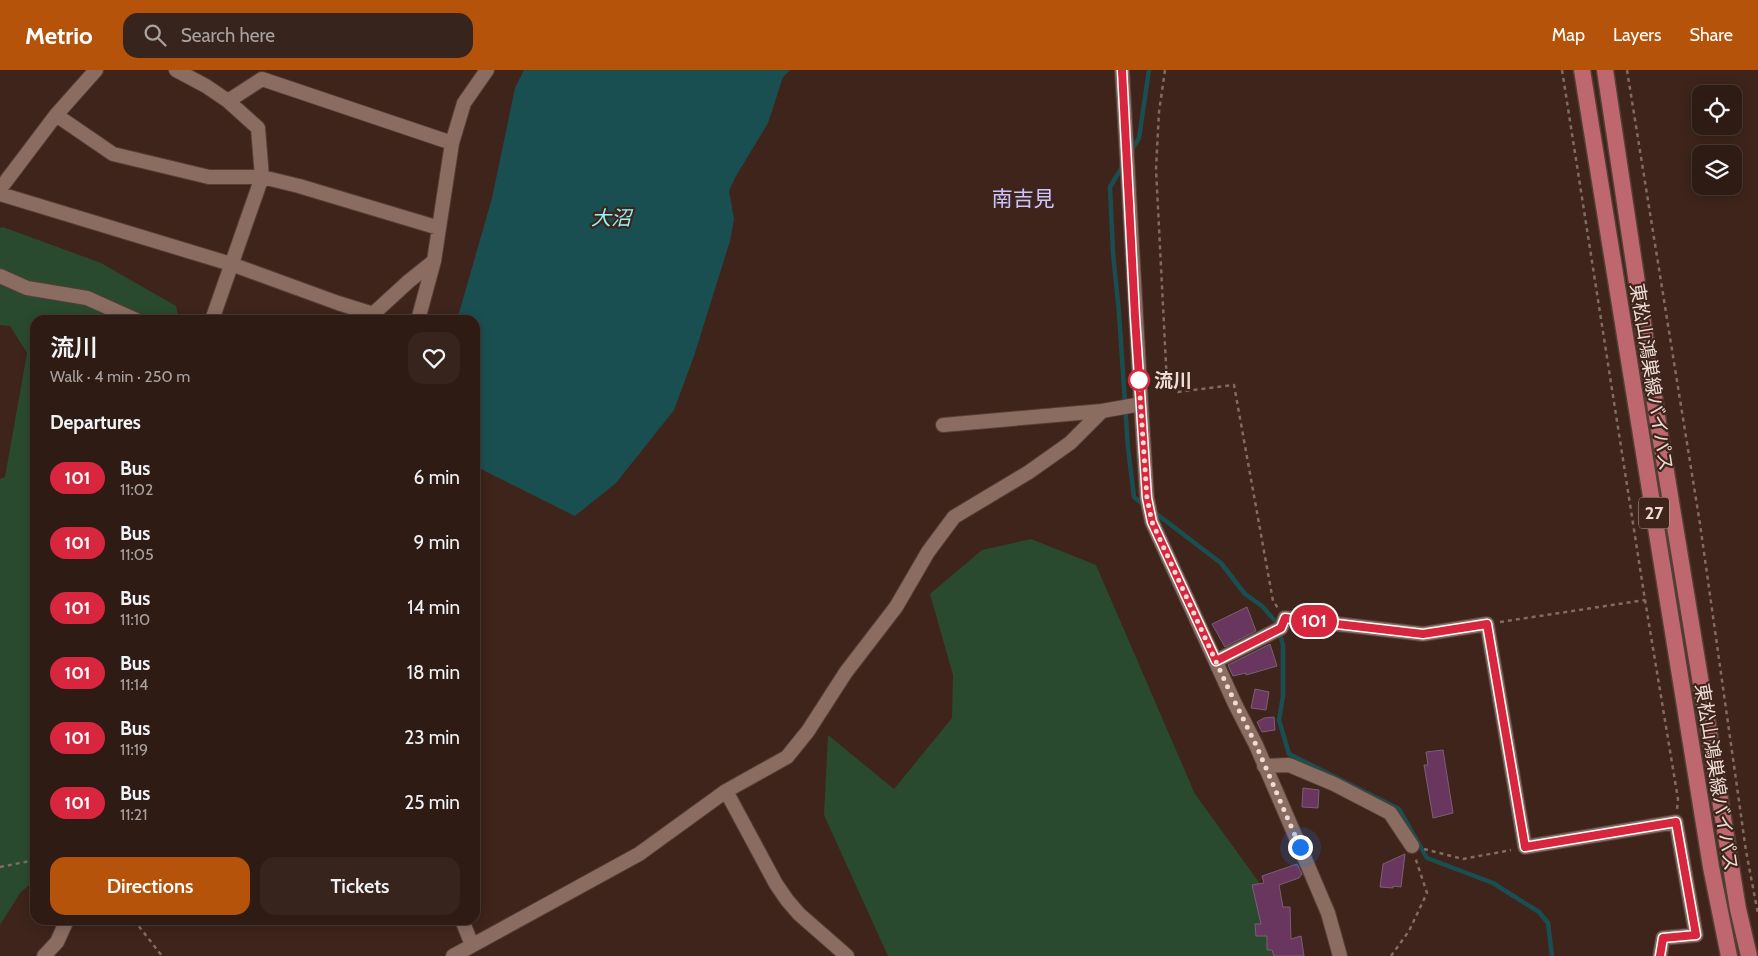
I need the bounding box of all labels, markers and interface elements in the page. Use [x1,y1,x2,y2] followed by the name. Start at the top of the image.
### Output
[123,13,473,58] search box
[25,21,93,50] text: Metrio
[141,21,169,49] icon: search
[181,24,275,47] text: Search here
[1552,24,1585,46] text: Map
[1613,24,1662,46] text: Layers
[1690,24,1733,46] text: Share
[1692,85,1742,195] map controls
[1692,85,1742,135] button: locate
[1692,145,1742,195] button: layers
[992,186,1055,211] district label: 南吉見
[591,206,634,230] water label: 大沼
[1625,282,1678,473] street label: 東松山鴻巣線バイパス
[408,332,460,384] button: heart
[50,333,98,362] text: 流川
[50,367,190,386] text: Walk · 4 min · 250 m
[1128,369,1150,391] marker: 流川
[1154,369,1192,392] place label: 流川
[50,411,141,434] text: Departures
[120,457,150,480] text: Bus
[414,466,460,489] text: 6 min
[65,467,91,489] text: 101
[120,480,153,499] text: 11:02
[1639,498,1669,528] road number: 27
[120,522,150,545] text: Bus
[414,531,460,554] text: 9 min
[65,532,91,554] text: 101
[120,545,154,564] text: 11:05
[120,587,150,610] text: Bus
[407,596,460,619] text: 14 min
[65,597,91,619] text: 101
[1285,605,1343,637] line badge: 101
[120,610,150,629] text: 11:10
[1301,610,1327,632] text: 101
[120,652,150,675] text: Bus
[407,661,460,684] text: 18 min
[65,662,91,684] text: 101
[120,675,148,694] text: 11:14
[1690,682,1743,873] street label: 東松山鴻巣線バイパス
[120,717,150,740] text: Bus
[404,726,460,749] text: 23 min
[65,727,91,749] text: 101
[120,740,148,759] text: 11:19
[120,782,150,805] text: Bus
[404,791,460,814] text: 25 min
[65,792,91,814] text: 101
[120,805,147,824] text: 11:21
[1288,835,1313,860] your location
[50,857,250,915] button: Directions
[260,857,460,915] button: Tickets

